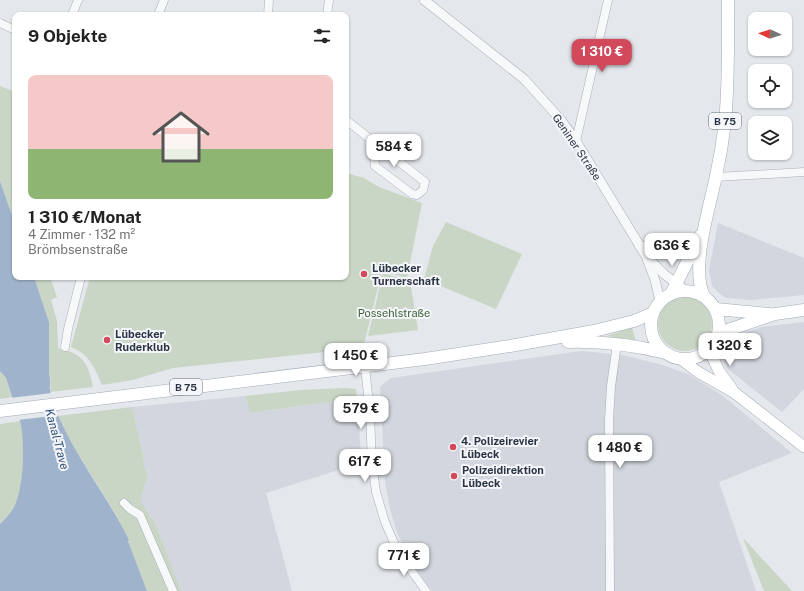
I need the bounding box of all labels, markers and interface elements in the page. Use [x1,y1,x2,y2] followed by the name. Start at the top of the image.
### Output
[748,12,792,56] north arrow
[748,12,792,160] map controls
[311,25,333,47] icon: filters
[28,26,107,46] text: 9 Objekte
[565,39,639,73] pin: 1 310 €
[581,44,623,59] text: 1 310 €
[748,64,792,108] button: locate
[145,101,217,173] icon: home
[550,112,604,182] street label: Geniner Straße
[709,113,741,129] road number: B 75
[748,116,792,160] button: layers
[366,134,422,168] pin: 584 €
[375,139,413,154] text: 584 €
[28,207,142,227] text: 1 310 €/Monat
[28,227,135,242] text: 4 Zimmer · 132 m²
[644,233,700,267] pin: 636 €
[653,238,691,253] text: 636 €
[28,242,128,257] text: Brömbsenstraße
[372,262,440,287] place label: Lübecker Turnerschaft
[359,269,369,279] marker: Lübecker Turnerschaft
[358,307,430,319] park label: Possehlstraße
[115,328,170,353] place label: Lübecker Ruderklub
[693,333,767,367] pin: 1 320 €
[102,335,112,345] marker: Lübecker Ruderklub
[707,338,753,353] text: 1 320 €
[319,343,393,377] pin: 1 450 €
[333,348,379,363] text: 1 450 €
[170,379,202,395] road number: B 75
[333,396,389,430] pin: 579 €
[343,401,379,416] text: 579 €
[42,407,72,471] water label: Kanal-Trave
[461,435,539,460] place label: 4. Polizeirevier Lübeck
[583,435,657,469] pin: 1 480 €
[597,440,643,455] text: 1 480 €
[448,442,458,452] marker: 4. Polizeirevier Lübeck
[337,449,393,483] pin: 617 €
[348,454,382,469] text: 617 €
[462,464,544,489] place label: Polizeidirektion Lübeck
[449,471,459,481] marker: Polizeidirektion Lübeck
[376,543,432,577] pin: 771 €
[387,548,421,563] text: 771 €

